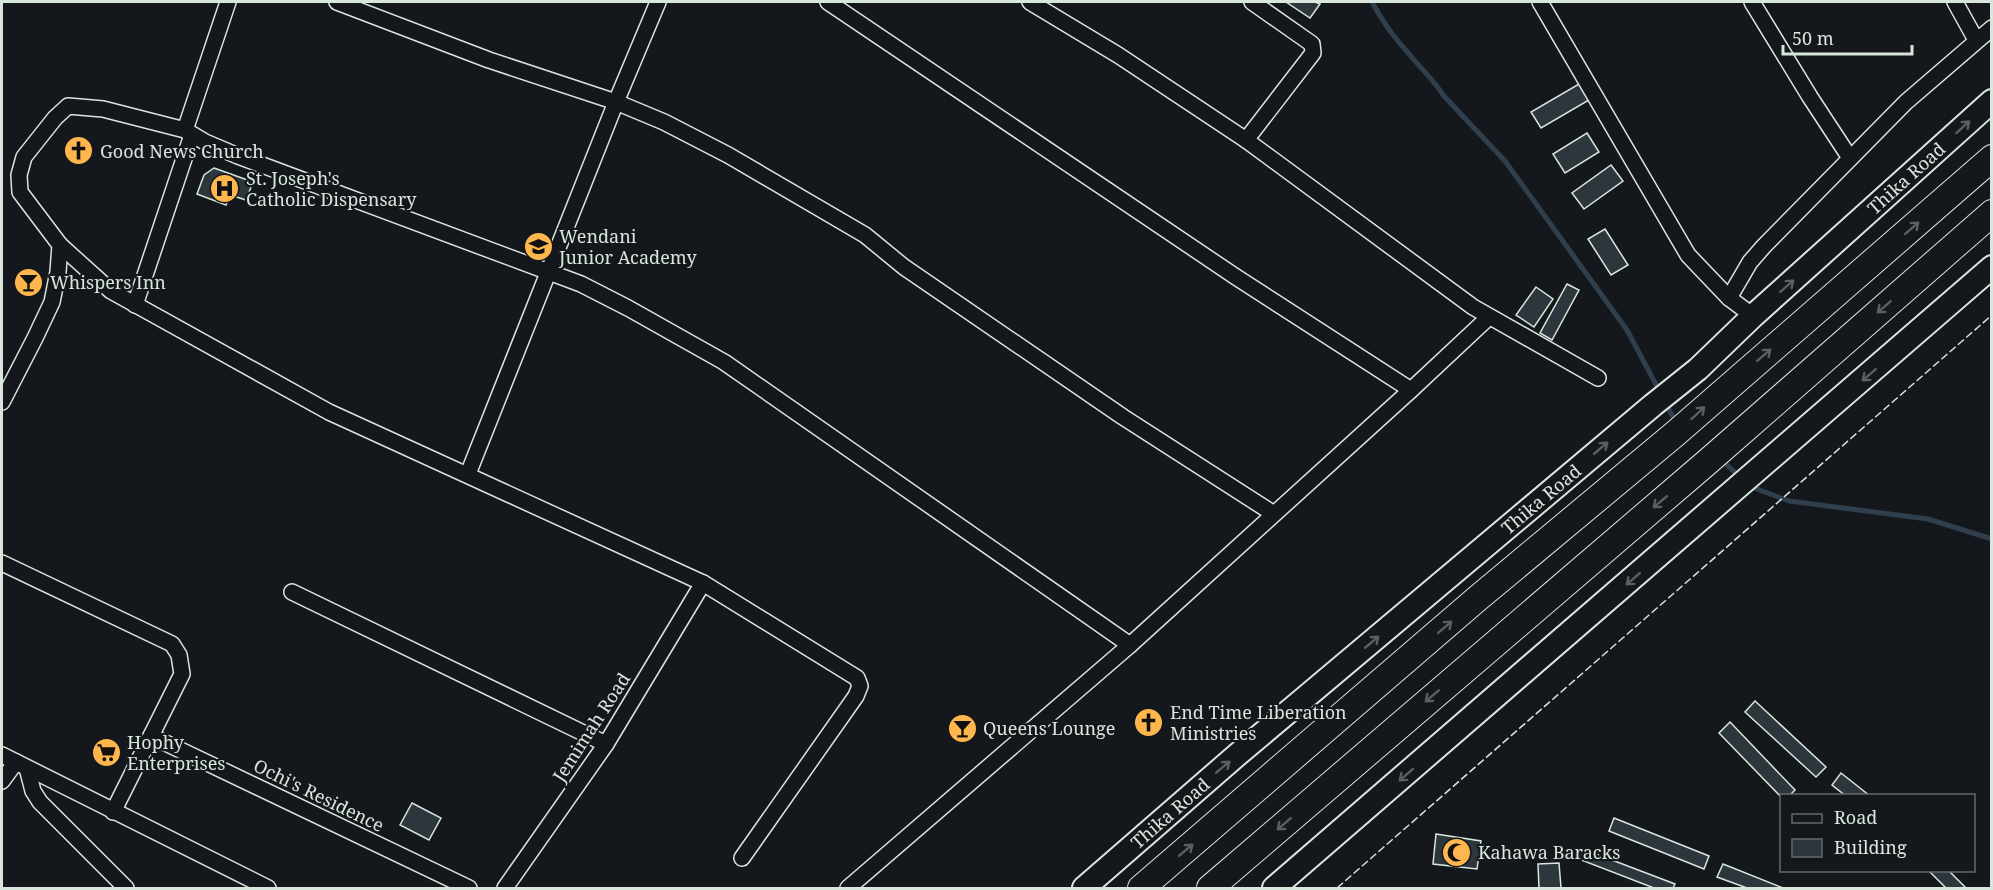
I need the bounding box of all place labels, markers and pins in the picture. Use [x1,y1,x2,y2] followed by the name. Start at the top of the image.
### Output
[63,135,95,167] church icon: Good News Church
[100,139,264,163] place label: Good News Church
[246,166,417,211] place label: St. Joseph's Catholic Dispensary
[209,172,241,204] hospital icon: St. Joseph's Catholic Dispensary
[558,224,697,269] place label: Wendani Junior Academy
[522,230,554,262] school or university icon: Wendani Junior Academy
[13,266,45,298] bar icon: Whispers Inn
[50,270,166,294] place label: Whispers Inn
[1170,700,1347,745] place label: End Time Liberation Ministries
[1133,706,1165,738] church icon: End Time Liberation Ministries
[946,712,978,744] bar icon: Queens Lounge
[983,716,1115,740] place label: Queens Lounge
[127,730,225,775] place label: Hophy Enterprises
[90,736,122,768] supermarket icon: Hophy Enterprises
[1441,836,1473,868] mosque icon: Kahawa Baracks
[1478,840,1620,864] place label: Kahawa Baracks

